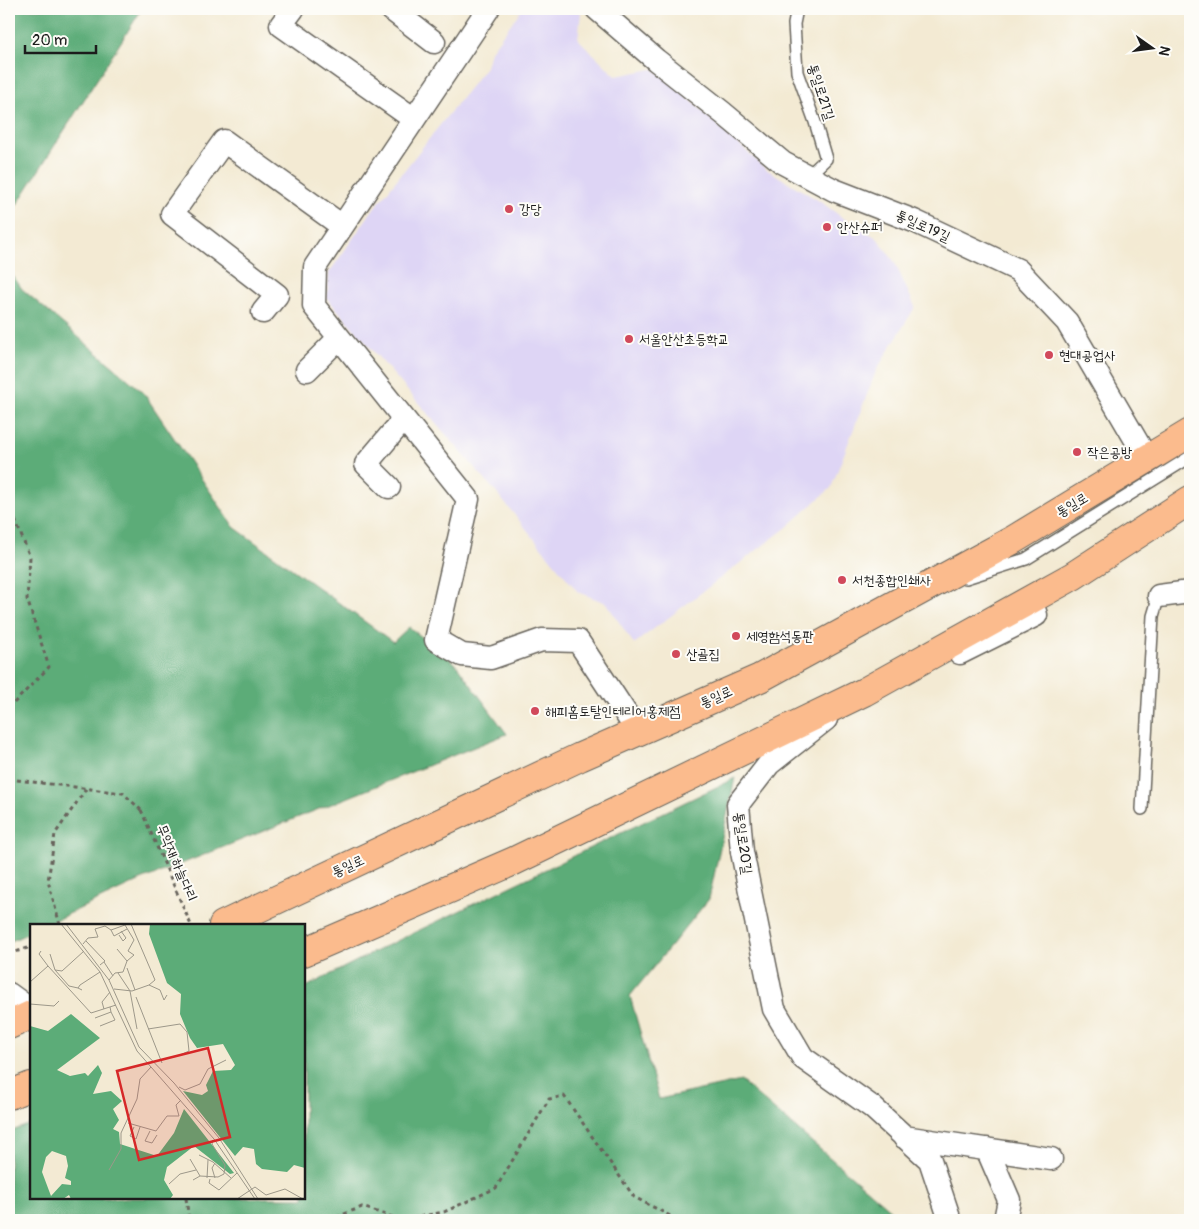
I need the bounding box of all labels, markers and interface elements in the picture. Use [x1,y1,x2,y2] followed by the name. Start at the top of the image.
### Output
[25,22,96,54] scale bar
[1126,22,1176,72] north arrow
[32,31,67,50] text: 20 m
[1155,44,1174,58] text: N
[804,62,838,123] street label: 통일로21길
[519,201,542,218] place label: 강당
[503,203,515,215] marker: 강당
[893,206,954,246] street label: 통일로19길
[837,219,882,236] place label: 안산슈퍼
[821,221,833,233] marker: 안산슈퍼
[639,331,729,348] place label: 서울안산초등학교
[623,333,635,345] marker: 서울안산초등학교
[1059,347,1116,364] place label: 현대공업사
[1043,349,1055,361] marker: 현대공업사
[1087,444,1133,461] place label: 작은공방
[1071,446,1083,458] marker: 작은공방
[1053,489,1091,521] street label: 통일로
[852,572,932,589] place label: 서천종합인쇄사
[836,574,848,586] marker: 서천종합인쇄사
[746,628,814,645] place label: 세영함석동판
[730,630,742,642] marker: 세영함석동판
[686,646,720,663] place label: 산골집
[670,648,682,660] marker: 산골집
[697,682,735,712] street label: 통일로
[545,703,680,720] place label: 해피홈토탈인테리어홍제점
[529,705,541,717] marker: 해피홈토탈인테리어홍제점
[730,811,756,876] street label: 통일로20길
[153,822,201,904] street label: 무악재 하늘다리
[329,851,367,881] street label: 통일로
[30,924,305,1199] inset map

